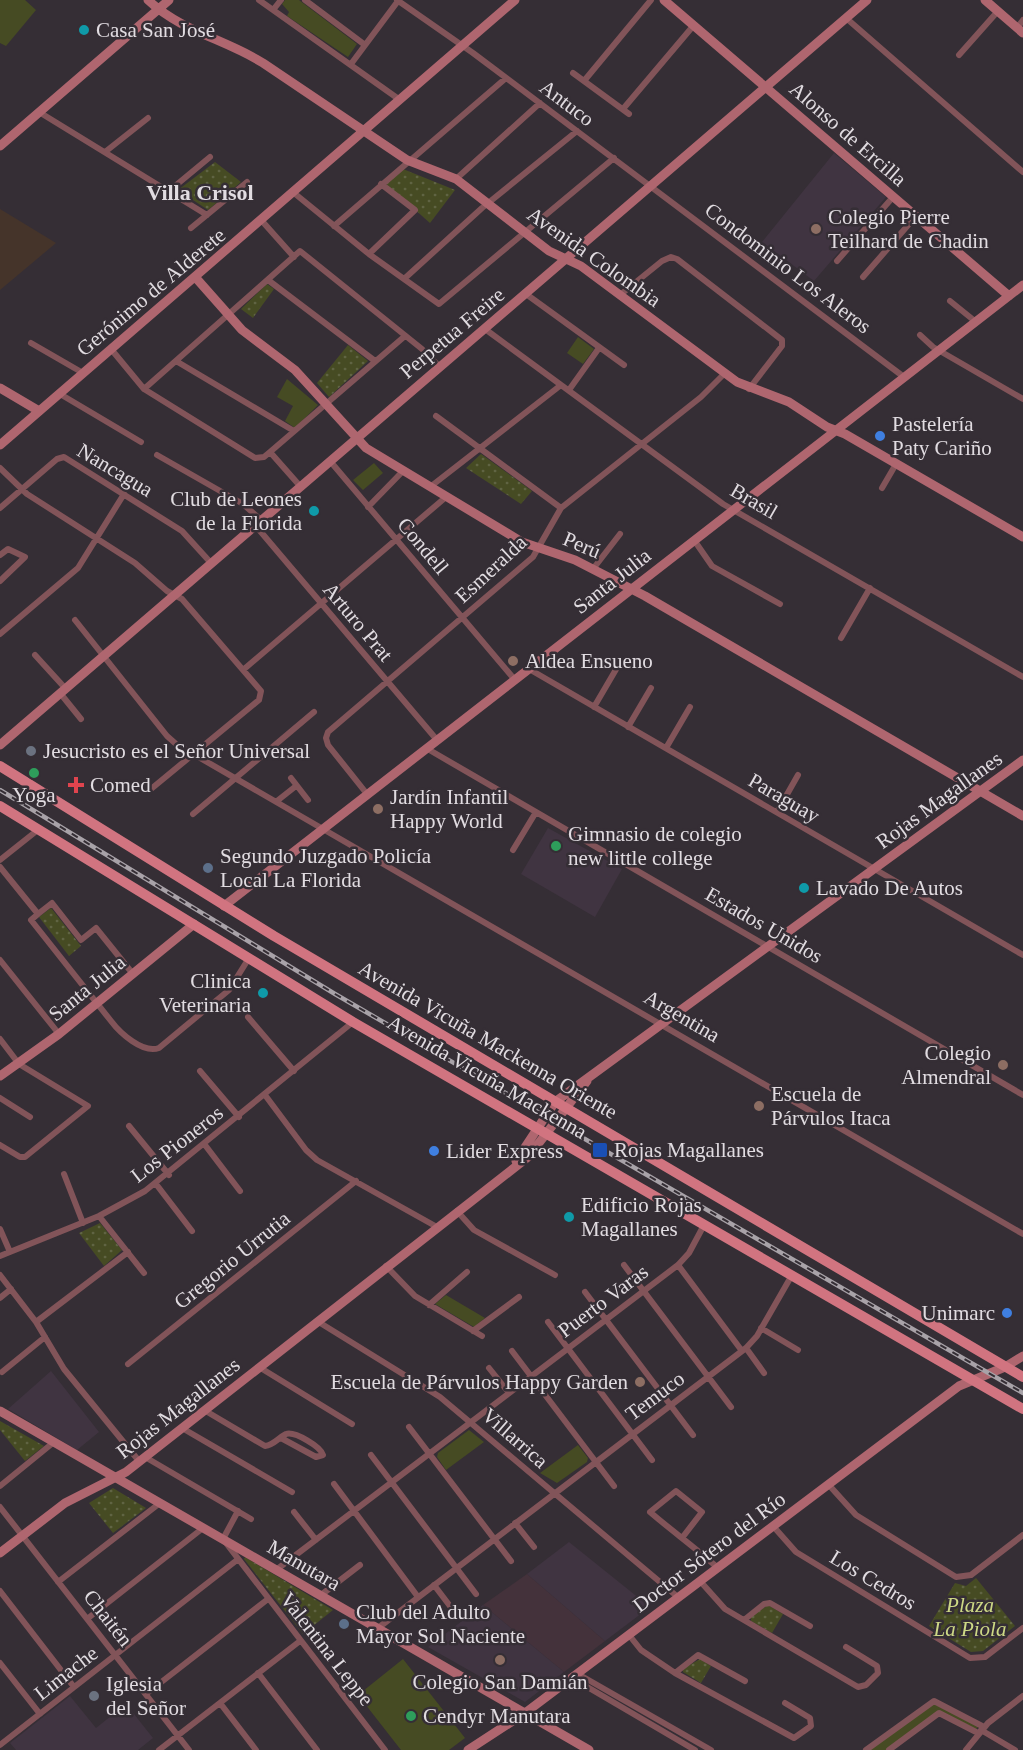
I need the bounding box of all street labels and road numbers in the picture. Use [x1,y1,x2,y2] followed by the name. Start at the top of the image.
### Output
[535,75,599,131] street label: Antuco
[785,77,912,192] street label: Alonso de Ercilla
[700,198,876,338] street label: Condominio Los Aleros
[523,202,666,312] street label: Avenida Colombia
[72,223,230,361] street label: Gerónimo de Alderete
[395,282,509,384] street label: Perpetua Freire
[73,438,158,502] street label: Nancagua
[726,478,782,524] street label: Brasil
[392,513,454,579] street label: Condell
[560,526,605,564] street label: Perú
[450,530,532,608] street label: Esmeralda
[569,543,656,619] street label: Santa Julia
[318,578,398,666] street label: Arturo Prat
[871,746,1007,854] street label: Rojas Magallanes
[744,768,824,828] street label: Paraguay
[701,882,827,968] street label: Estados Unidos
[44,949,131,1026] street label: Santa Julia
[354,955,622,1125] street label: Avenida Vicuña Mackenna Oriente
[640,985,725,1048] street label: Argentina
[382,1009,592,1145] street label: Avenida Vicuña Mackenna
[126,1101,228,1187] street label: Los Pioneros
[169,1206,295,1314] street label: Gregorio Urrutia
[553,1259,653,1343] street label: Puerto Varas
[112,1352,244,1464] street label: Rojas Magallanes
[621,1366,689,1426] street label: Temuco
[477,1403,553,1473] street label: Villarrica
[628,1487,790,1617] street label: Doctor Sótero del Río
[263,1534,345,1596] street label: Manutara
[826,1545,920,1615] street label: Los Cedros
[78,1585,138,1652] street label: Chaitén
[275,1588,379,1710] street label: Valentina Leppe
[30,1641,102,1705] street label: Limache

